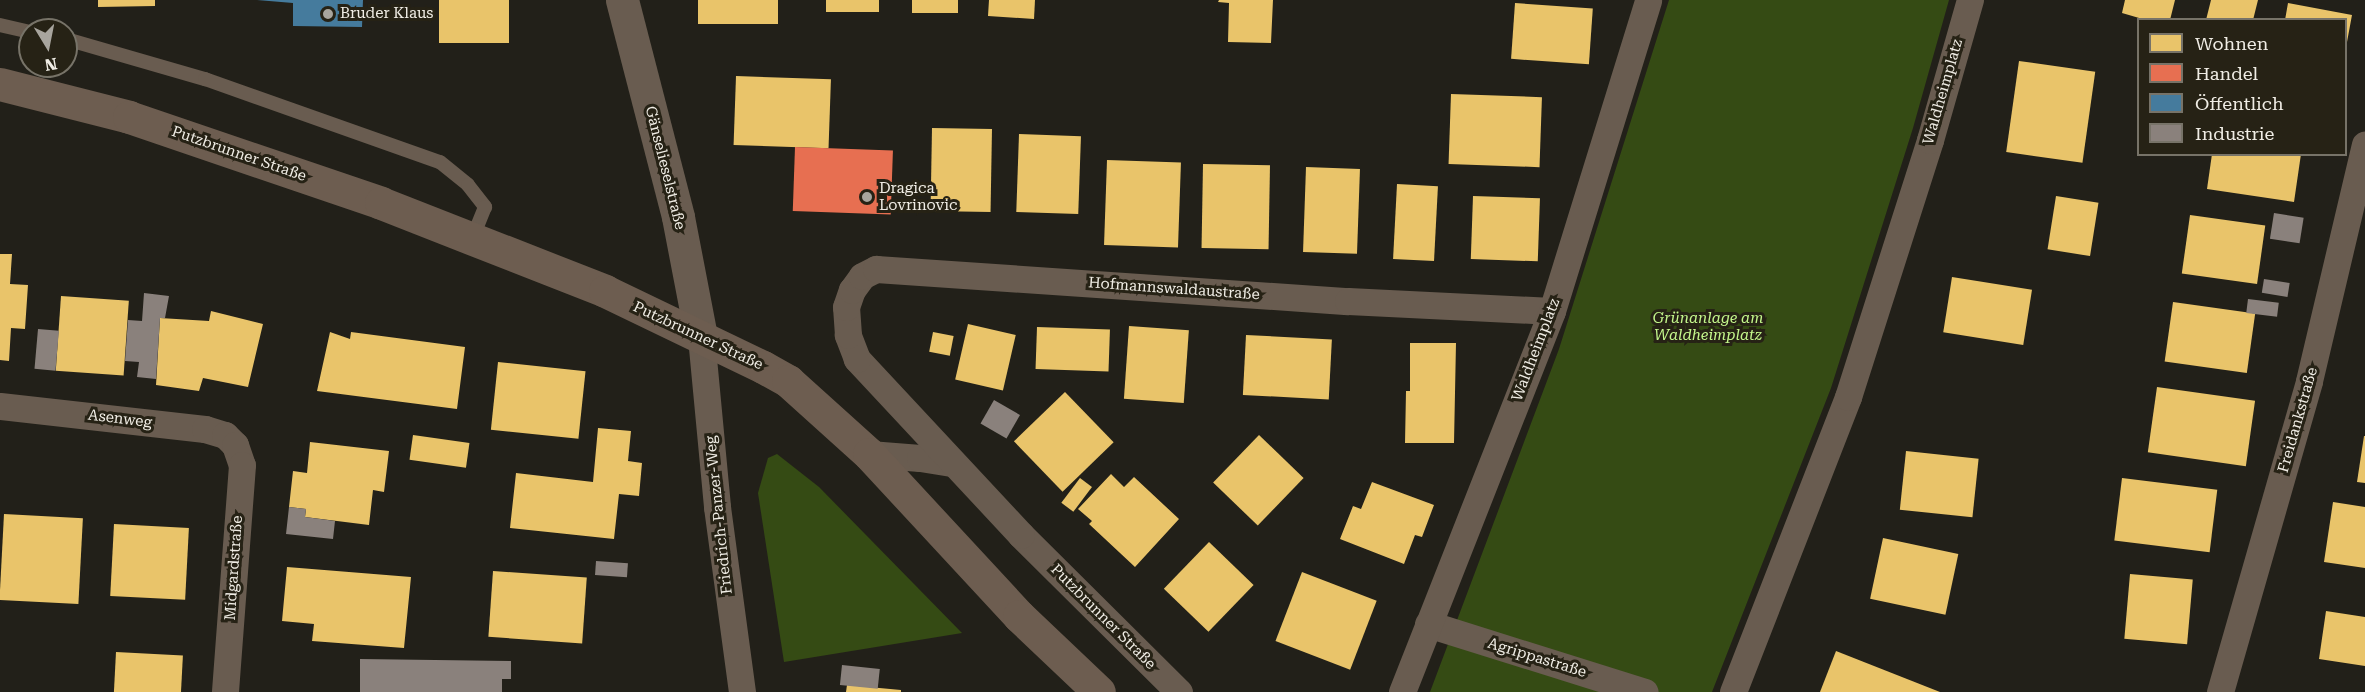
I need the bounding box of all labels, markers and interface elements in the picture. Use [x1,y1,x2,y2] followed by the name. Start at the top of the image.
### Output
[340,5,433,23] place label: Bruder Klaus
[321,7,335,21] marker: Bruder Klaus
[18,18,78,78] north arrow
[2137,18,2347,156] legend
[2195,33,2268,54] text: Wohnen
[1919,37,1967,147] street label: Waldheimplatz
[43,54,59,75] text: N
[2195,63,2258,84] text: Handel
[2195,93,2284,114] text: Öffentlich
[641,104,689,232] street label: Gänselieselstraße
[169,122,309,186] street label: Putzbrunner Straße
[2195,123,2274,144] text: Industrie
[879,179,957,214] place label: Dragica Lovrinovic
[860,190,874,204] marker: Dragica Lovrinovic
[1088,274,1260,304] street label: Hofmannswaldaustraße
[1508,296,1564,404] street label: Waldheimplatz
[630,298,766,374] street label: Putzbrunner Straße
[1653,309,1763,344] park label: Grünanlage am Waldheimplatz
[2274,365,2322,475] street label: Freidankstraße
[87,406,153,432] street label: Asenweg
[702,435,736,595] street label: Friedrich-Panzer-Weg
[221,515,247,621] street label: Midgardstraße
[1047,561,1159,673] street label: Putzbrunner Straße
[1486,634,1588,682] street label: Agrippastraße

